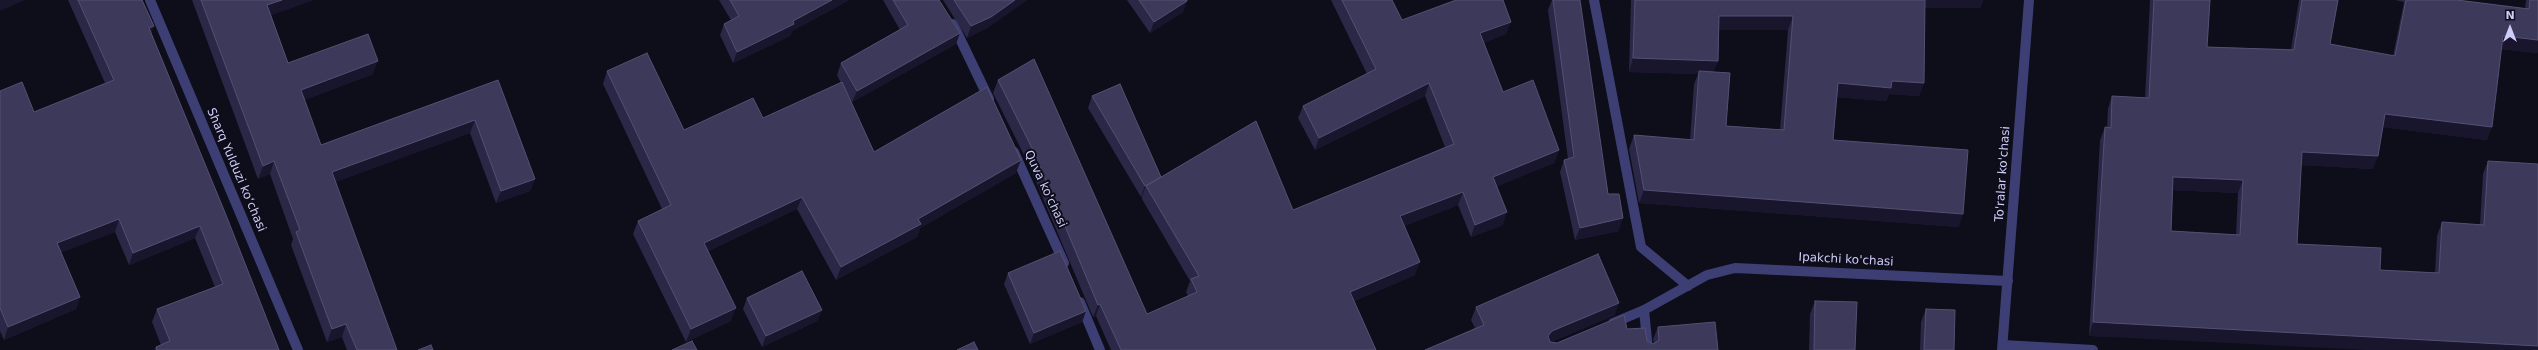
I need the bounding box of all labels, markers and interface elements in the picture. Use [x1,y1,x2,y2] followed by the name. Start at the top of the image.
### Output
[2490,8,2530,48] north arrow
[2505,9,2515,22] text: N
[203,106,269,234] street label: Sharq Yulduzi koʻchasi
[1992,126,2014,222] street label: To'ralar ko'chasi
[1021,148,1069,230] street label: Quva ko'chasi
[1798,250,1894,270] street label: Ipakchi ko'chasi

